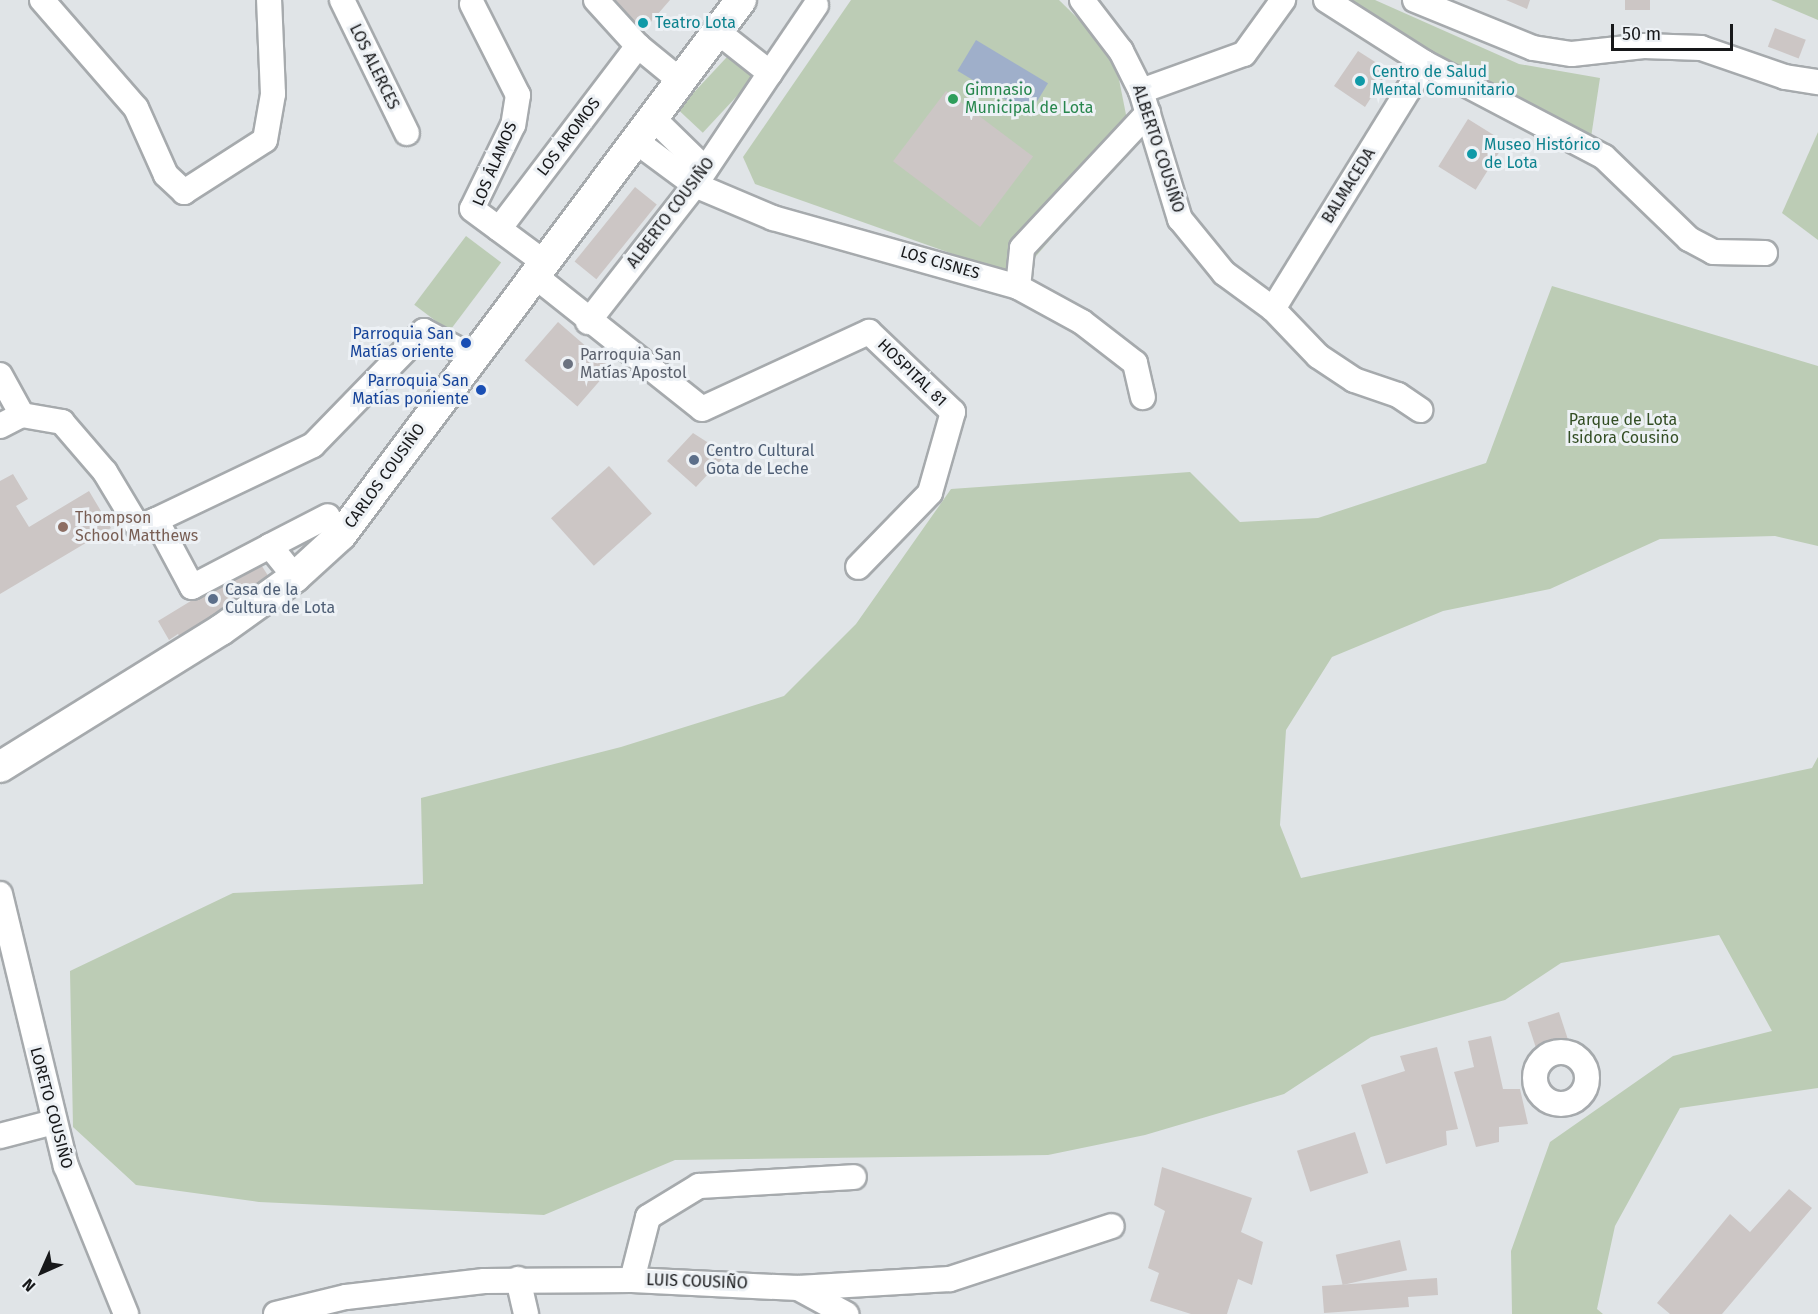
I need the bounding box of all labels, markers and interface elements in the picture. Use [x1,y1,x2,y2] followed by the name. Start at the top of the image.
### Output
[1614,12,1736,50] scale bar
[655,13,736,33] place label: Teatro Lota
[636,16,650,30] marker: Teatro Lota
[345,21,403,113] street label: LOS ALERCES
[1622,23,1661,45] text: 50 m
[1372,62,1515,100] place label: Centro de Salud Mental Comunitario
[1353,74,1367,88] marker: Centro de Salud Mental Comunitario
[965,80,1093,118] place label: Gimnasio Municipal de Lota
[1128,83,1188,215] street label: ALBERTO COUSIÑO
[946,92,960,106] marker: Gimnasio Municipal de Lota
[533,94,605,180] street label: LOS AROMOS
[469,119,521,209] street label: LOS ÁLAMOS
[1484,135,1601,173] place label: Museo Histórico de Lota
[1318,145,1380,227] street label: BALMACEDA
[1465,147,1479,161] marker: Museo Histórico de Lota
[623,154,719,272] street label: ALBERTO COUSIÑO
[898,243,982,283] street label: LOS CISNES
[350,324,454,362] place label: Parroquia San Matías oriente
[873,335,951,411] street label: HOSPITAL 81
[459,336,473,350] marker: Parroquia San Matías oriente
[580,345,687,383] place label: Parroquia San Matías Apostol
[561,357,575,371] marker: Parroquia San Matías Apostol
[352,371,469,409] place label: Parroquia San Matías poniente
[474,383,488,397] marker: Parroquia San Matías poniente
[1567,410,1679,448] park label: Parque de Lota Isidora Cousiño
[341,420,429,532] street label: CARLOS COUSIÑO
[706,441,814,479] place label: Centro Cultural Gota de Leche
[687,453,701,467] marker: Centro Cultural Gota de Leche
[75,508,198,546] place label: Thompson School Matthews
[56,520,70,534] marker: Thompson School Matthews
[225,580,335,618] place label: Casa de la Cultura de Lota
[206,592,220,606] marker: Casa de la Cultura de Lota
[26,1045,76,1171] street label: LORETO COUSIÑO
[12,1242,72,1302] north arrow
[646,1271,748,1293] street label: LUIS COUSIÑO
[18,1275,39,1296] text: N

